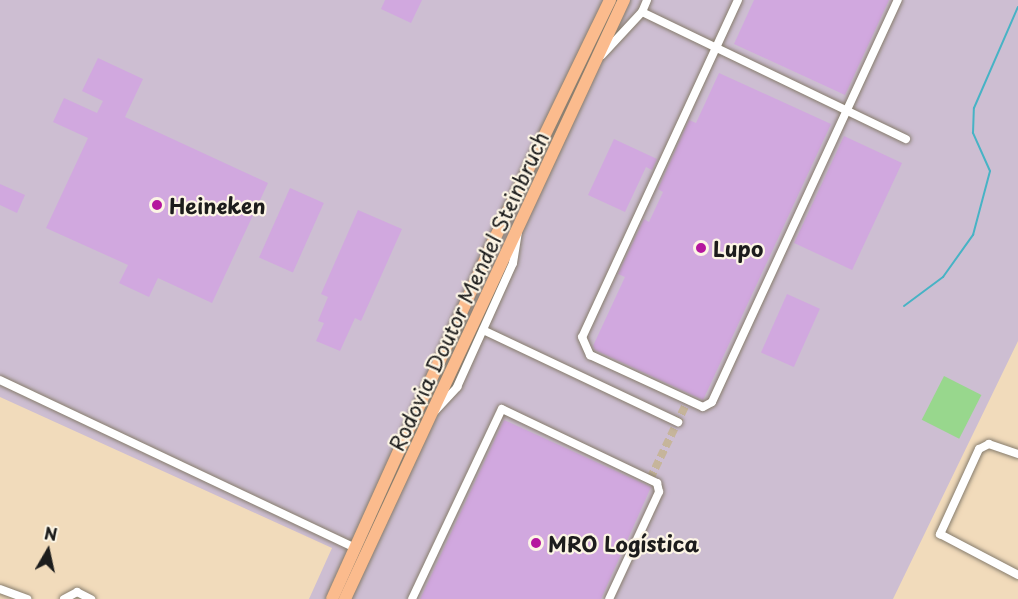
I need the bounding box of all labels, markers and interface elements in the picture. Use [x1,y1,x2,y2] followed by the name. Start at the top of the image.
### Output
[383,127,553,455] street label: Rodovia Doutor Mendel Steinbruch
[169,192,266,218] place label: Heineken
[150,198,164,212] marker: Heineken
[713,235,763,261] place label: Lupo
[694,241,708,255] marker: Lupo
[43,520,59,546] text: N
[18,521,78,581] north arrow
[548,530,701,556] place label: MRO Logística
[529,536,543,550] marker: MRO Logística

